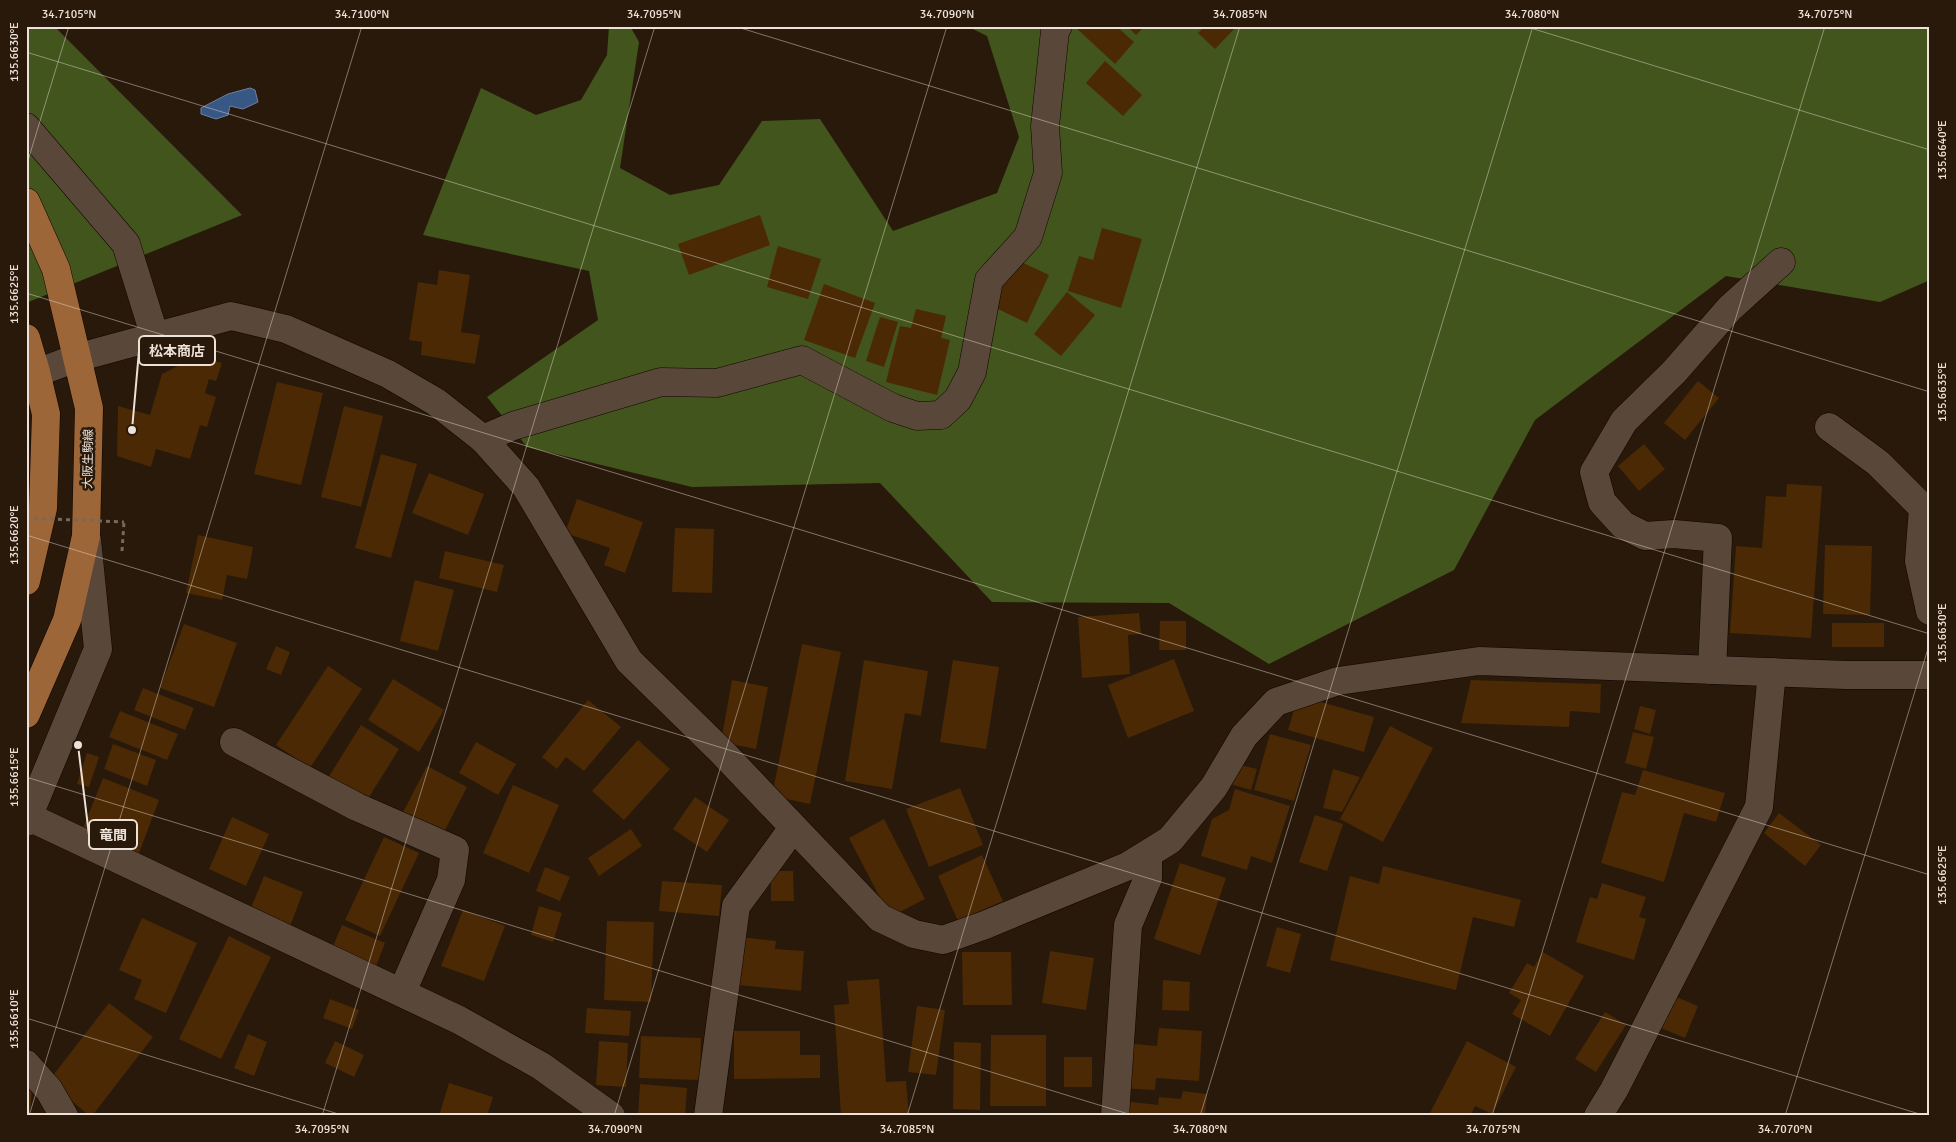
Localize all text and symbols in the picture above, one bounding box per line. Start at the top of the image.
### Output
text: 34.7105°N [42,7,96,22]
text: 34.7100°N [335,7,389,22]
text: 34.7095°N [627,7,681,22]
text: 34.7090°N [920,7,974,22]
text: 34.7085°N [1213,7,1267,22]
text: 34.7080°N [1505,7,1559,22]
text: 34.7075°N [1798,7,1852,22]
text: 135.6630°E [7,22,22,82]
text: 135.6640°E [1935,120,1950,180]
text: 135.6625°E [7,264,22,324]
callout: 松本商店 [139,336,215,365]
text: 松本商店 [149,343,205,360]
text: 135.6635°E [1935,362,1950,422]
street label: 大阪生駒線 [80,429,97,489]
text: 135.6620°E [7,505,22,565]
text: 135.6630°E [1935,603,1950,663]
text: 135.6615°E [7,747,22,807]
callout: 竜間 [89,820,137,849]
text: 竜間 [99,827,127,844]
text: 135.6625°E [1935,845,1950,905]
text: 135.6610°E [7,989,22,1049]
text: 34.7095°N [295,1122,349,1137]
text: 34.7090°N [588,1122,642,1137]
text: 34.7085°N [880,1122,934,1137]
text: 34.7080°N [1173,1122,1227,1137]
text: 34.7075°N [1466,1122,1520,1137]
text: 34.7070°N [1758,1122,1812,1137]

